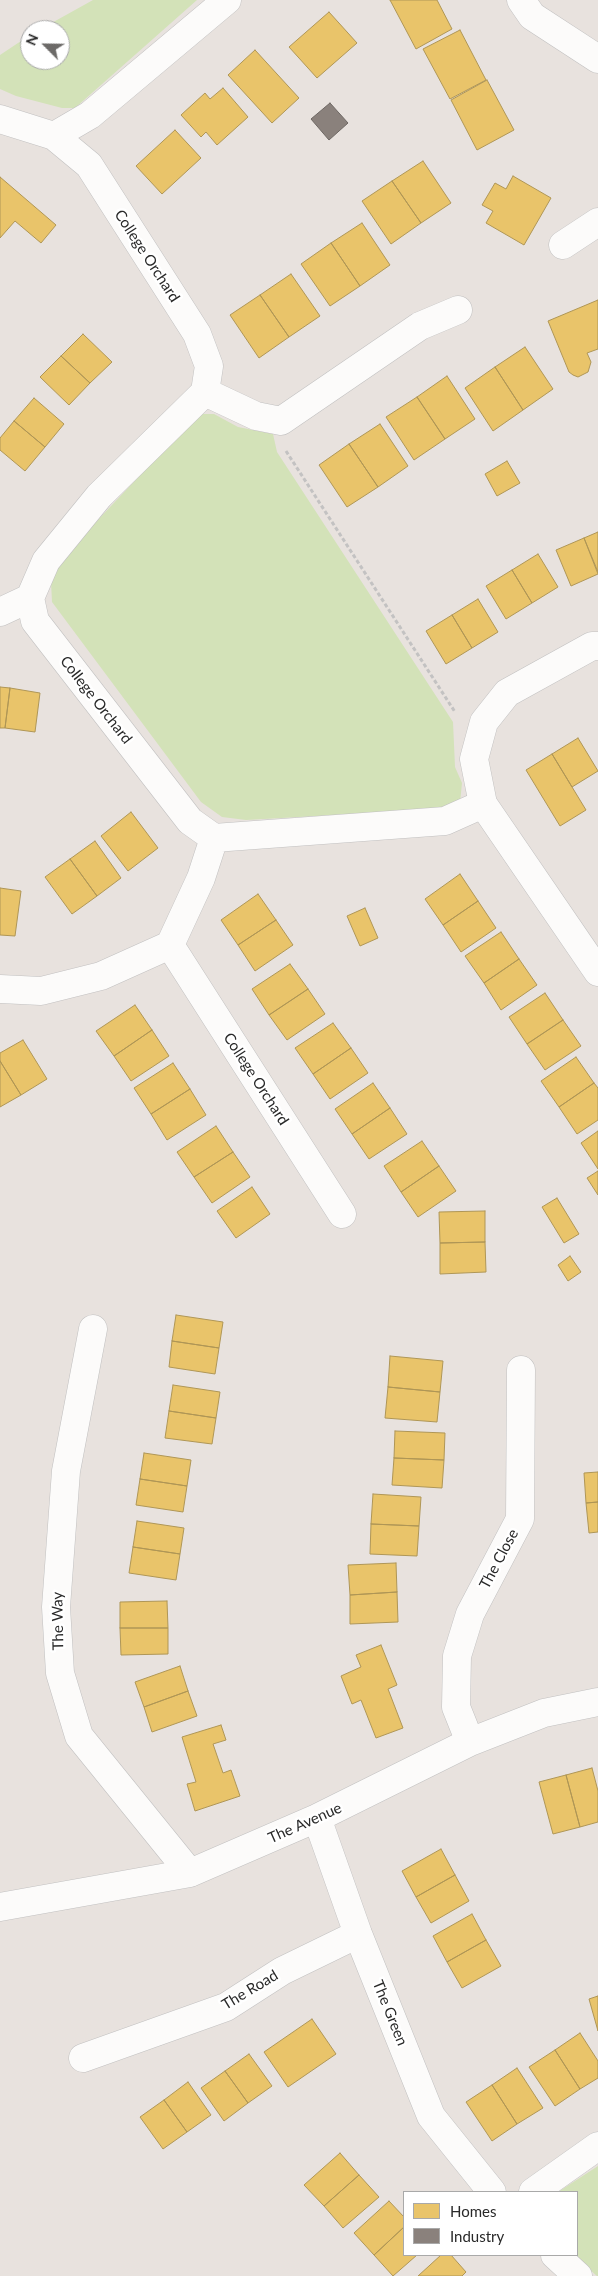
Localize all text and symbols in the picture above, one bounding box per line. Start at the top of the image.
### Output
north arrow [20,20,70,70]
text: N [22,31,42,48]
street label: College Orchard [110,206,184,306]
street label: College Orchard [56,653,136,747]
street label: College Orchard [219,1029,293,1129]
street label: The Close [476,1526,522,1592]
street label: The Way [48,1592,68,1650]
street label: The Avenue [265,1799,345,1847]
street label: The Road [219,1966,281,2014]
street label: The Green [369,1978,411,2048]
legend [403,2191,578,2256]
text: Homes [450,2202,496,2220]
text: Industry [450,2227,504,2245]

